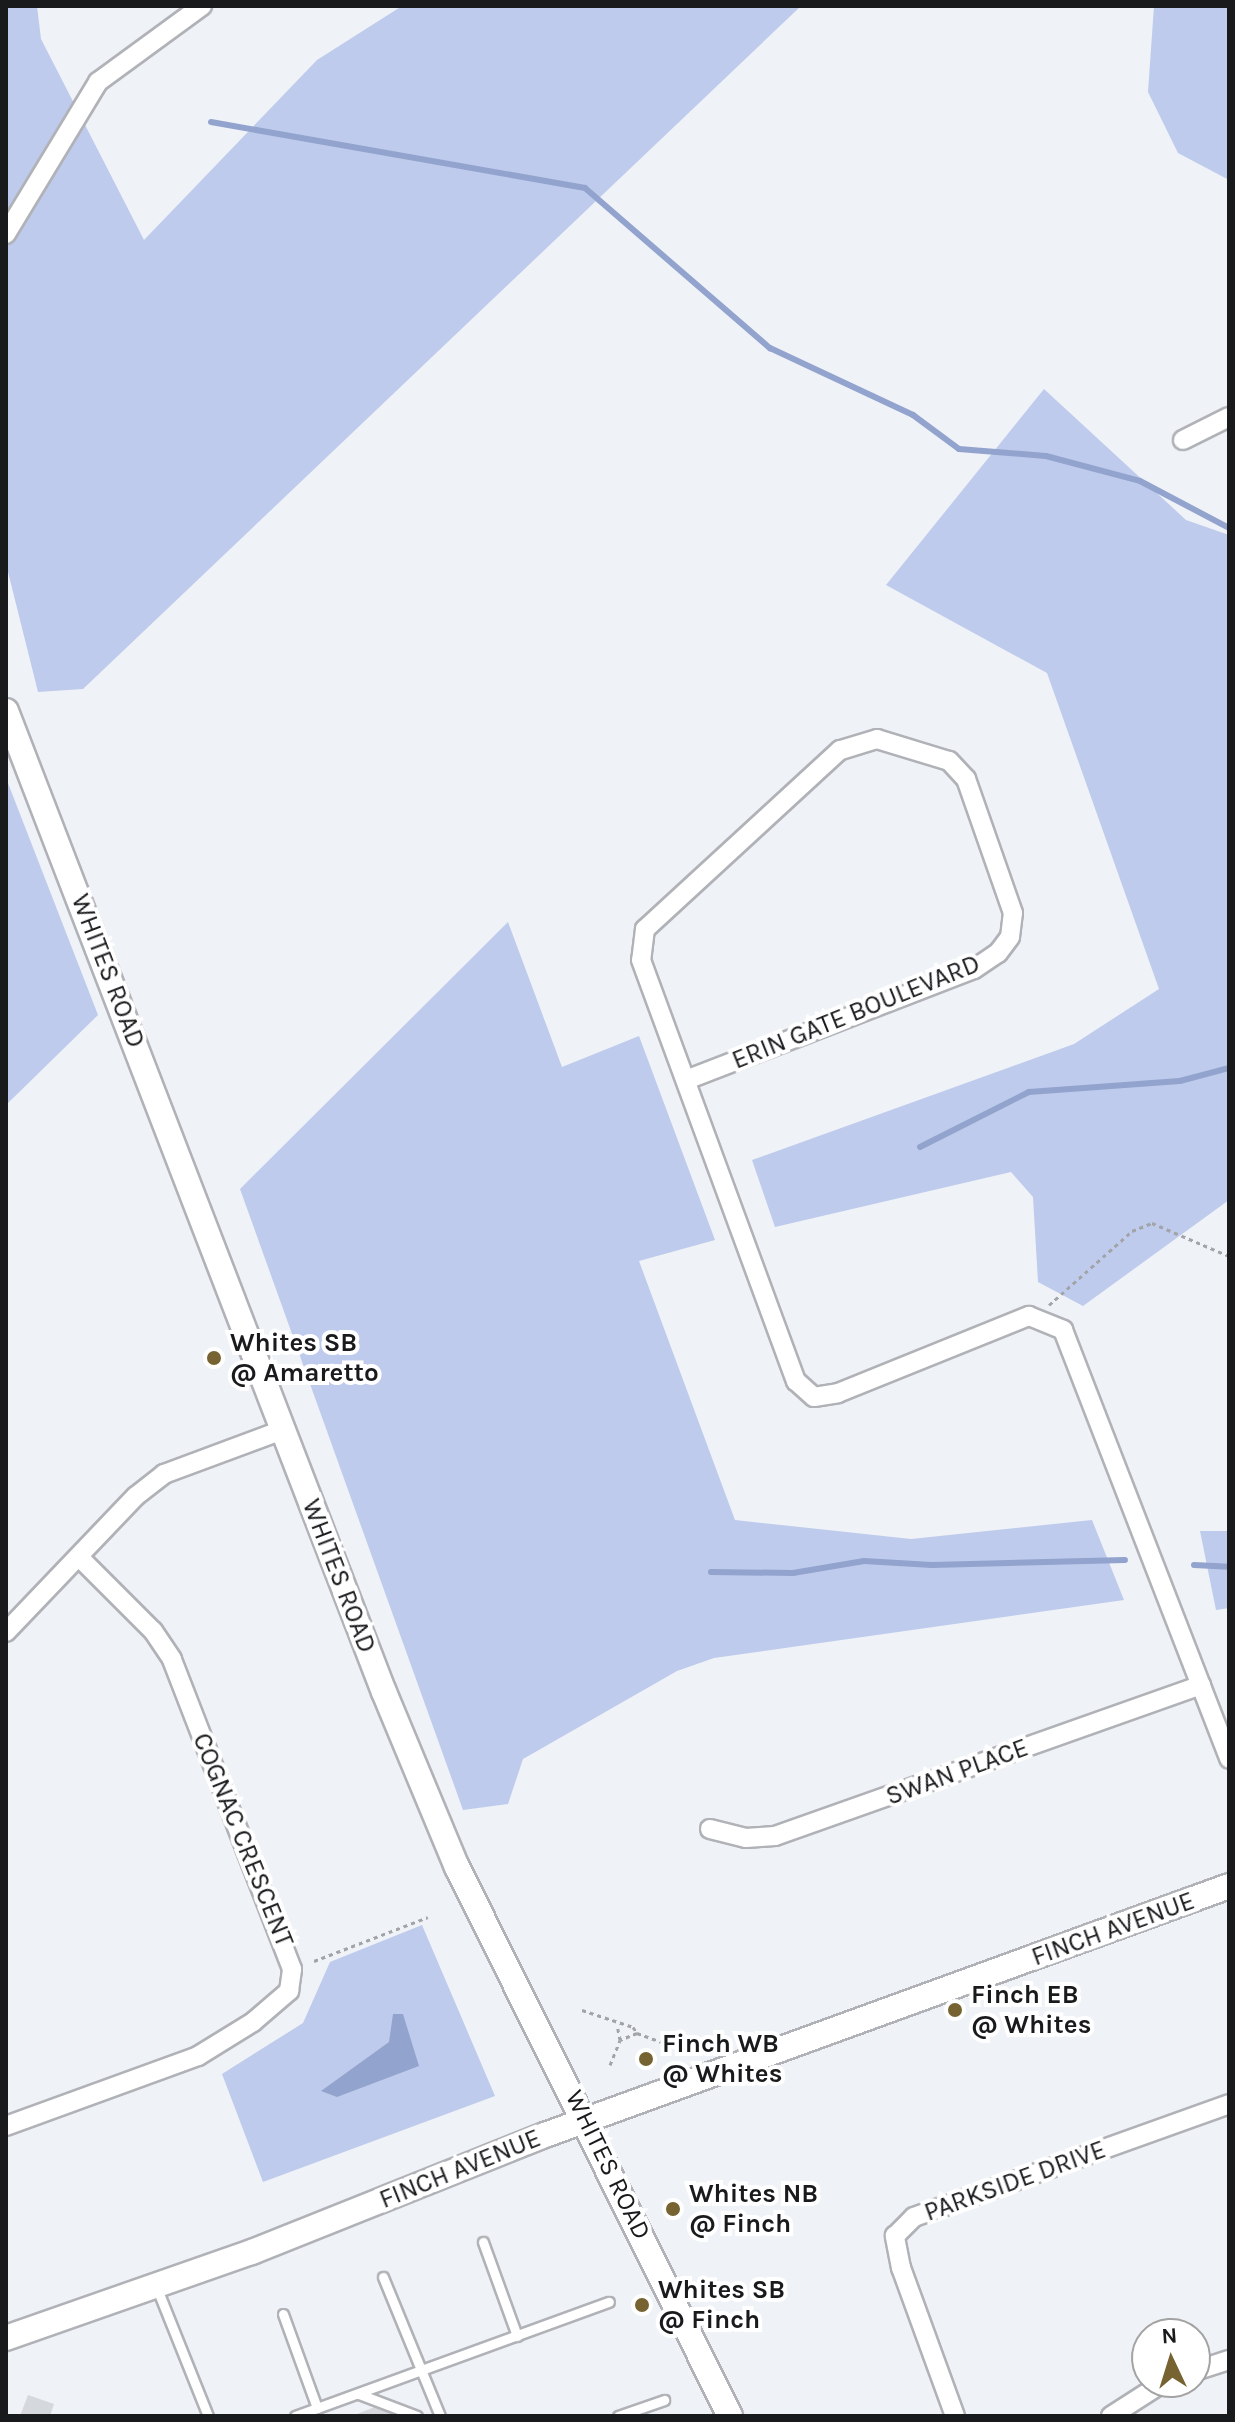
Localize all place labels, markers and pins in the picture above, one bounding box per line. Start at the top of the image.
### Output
place label: Whites SB @ Amaretto [230,1327,379,1388]
marker: Whites SB @ Amaretto [205,1349,223,1367]
place label: Finch EB @ Whites [971,1979,1091,2040]
marker: Finch EB @ Whites [946,2001,964,2019]
place label: Finch WB @ Whites [662,2028,782,2090]
marker: Finch WB @ Whites [637,2050,655,2068]
place label: Whites NB @ Finch [689,2178,818,2240]
marker: Whites NB @ Finch [664,2200,682,2218]
place label: Whites SB @ Finch [658,2274,785,2336]
marker: Whites SB @ Finch [633,2296,651,2314]

